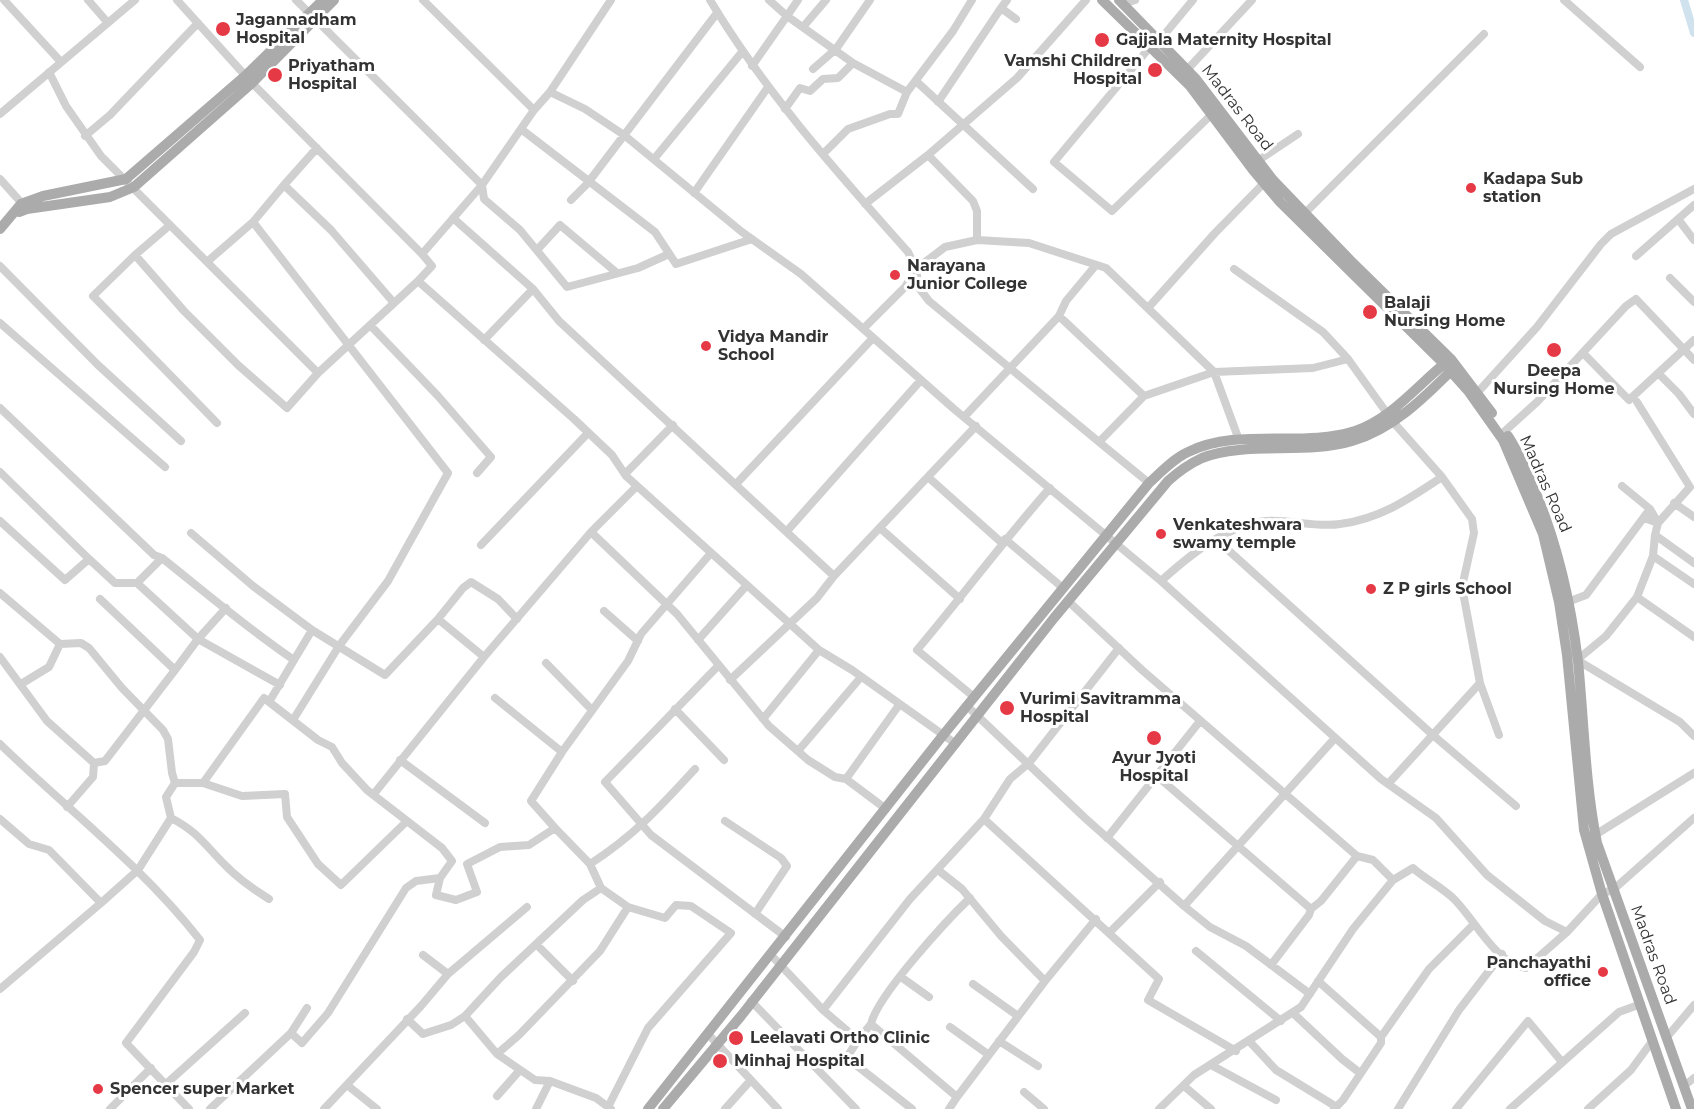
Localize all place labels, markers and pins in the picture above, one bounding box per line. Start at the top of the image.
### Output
place label: Jagannadham Hospital [236,10,356,48]
marker: Jagannadham Hospital [214,20,232,38]
place label: Gajjala Maternity Hospital [1116,30,1332,50]
marker: Gajjala Maternity Hospital [1093,31,1111,49]
place label: Vamshi Children Hospital [1004,51,1142,89]
place label: Priyatham Hospital [288,56,375,94]
marker: Vamshi Children Hospital [1146,61,1164,79]
marker: Priyatham Hospital [266,66,284,84]
place label: Kadapa Sub station [1483,169,1583,207]
marker: Kadapa Sub station [1464,181,1478,195]
place label: Narayana Junior College [907,256,1027,294]
marker: Narayana Junior College [888,268,902,282]
place label: Balaji Nursing Home [1384,293,1505,331]
marker: Balaji Nursing Home [1361,303,1379,321]
place label: Vidya Mandir School [718,327,828,365]
marker: Vidya Mandir School [699,339,713,353]
marker: Deepa Nursing Home [1545,341,1563,359]
place label: Deepa Nursing Home [1493,361,1615,399]
place label: Venkateshwara swamy temple [1173,515,1302,553]
marker: Venkateshwara swamy temple [1154,527,1168,541]
place label: Z P girls School [1383,579,1512,599]
marker: Z P girls School [1364,582,1378,596]
place label: Vurimi Savitramma Hospital [1020,689,1181,727]
marker: Vurimi Savitramma Hospital [998,699,1016,717]
marker: Ayur Jyoti Hospital [1145,729,1163,747]
place label: Ayur Jyoti Hospital [1112,748,1196,786]
place label: Panchayathi office [1486,953,1591,991]
marker: Panchayathi office [1596,965,1610,979]
place label: Leelavati Ortho Clinic [750,1028,930,1048]
marker: Leelavati Ortho Clinic [727,1029,745,1047]
place label: Minhaj Hospital [734,1051,865,1071]
marker: Minhaj Hospital [711,1052,729,1070]
place label: Spencer super Market [110,1079,295,1099]
marker: Spencer super Market [91,1082,105,1096]

